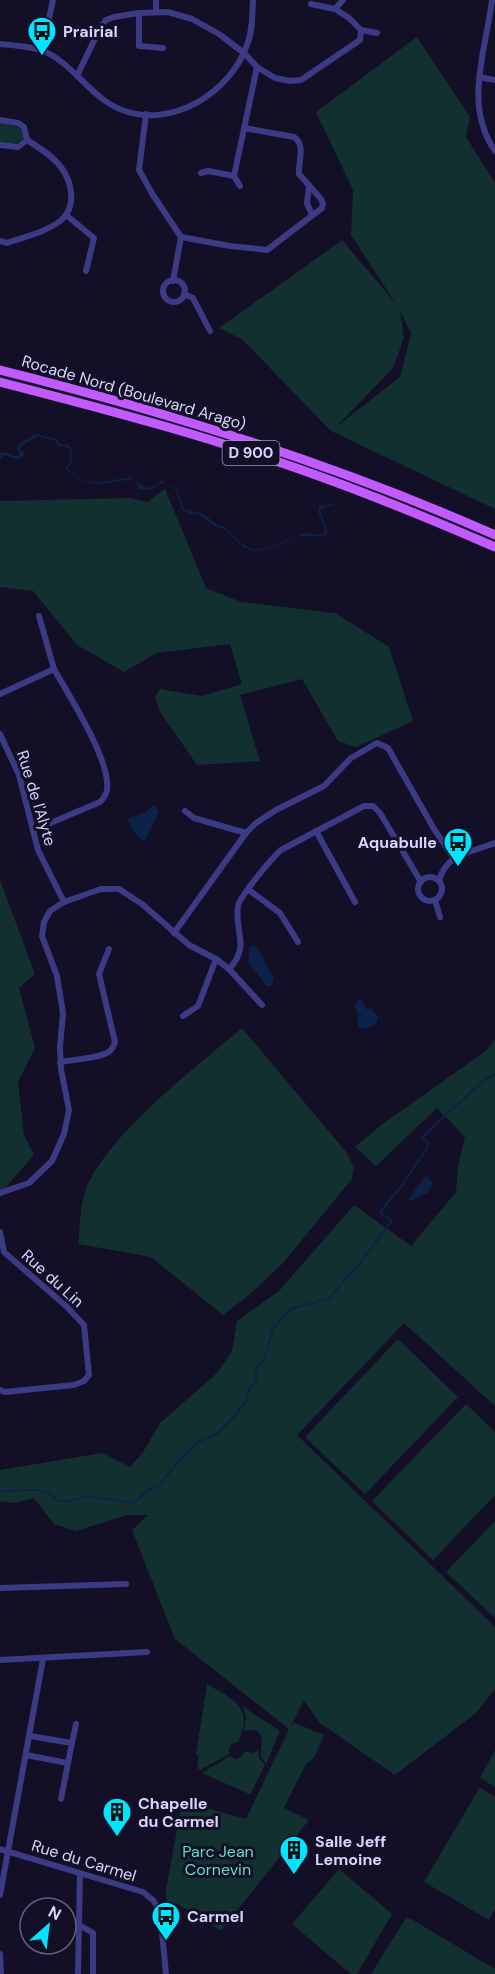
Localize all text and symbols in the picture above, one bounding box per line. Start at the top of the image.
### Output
bus stop icon: Prairial [26,15,58,57]
place label: Prairial [63,21,118,42]
street label: Rocade Nord (Boulevard Arago) [19,350,248,435]
road number: D 900 [222,441,280,465]
street label: Rue de l'Alyte [12,748,61,848]
bus stop icon: Aquabulle [442,826,474,868]
place label: Aquabulle [358,832,437,853]
street label: Rue du Lin [17,1245,88,1312]
place label: Chapelle du Carmel [138,1793,219,1832]
building icon: Chapelle du Carmel [101,1796,133,1838]
place label: Salle Jeff Lemoine [315,1831,386,1870]
building icon: Salle Jeff Lemoine [278,1834,310,1876]
street label: Rue du Carmel [29,1835,139,1886]
park label: Parc Jean Cornevin [182,1841,254,1880]
north arrow [18,1896,78,1956]
bus stop icon: Carmel [150,1900,182,1942]
text: N [45,1901,65,1925]
place label: Carmel [187,1906,244,1927]

